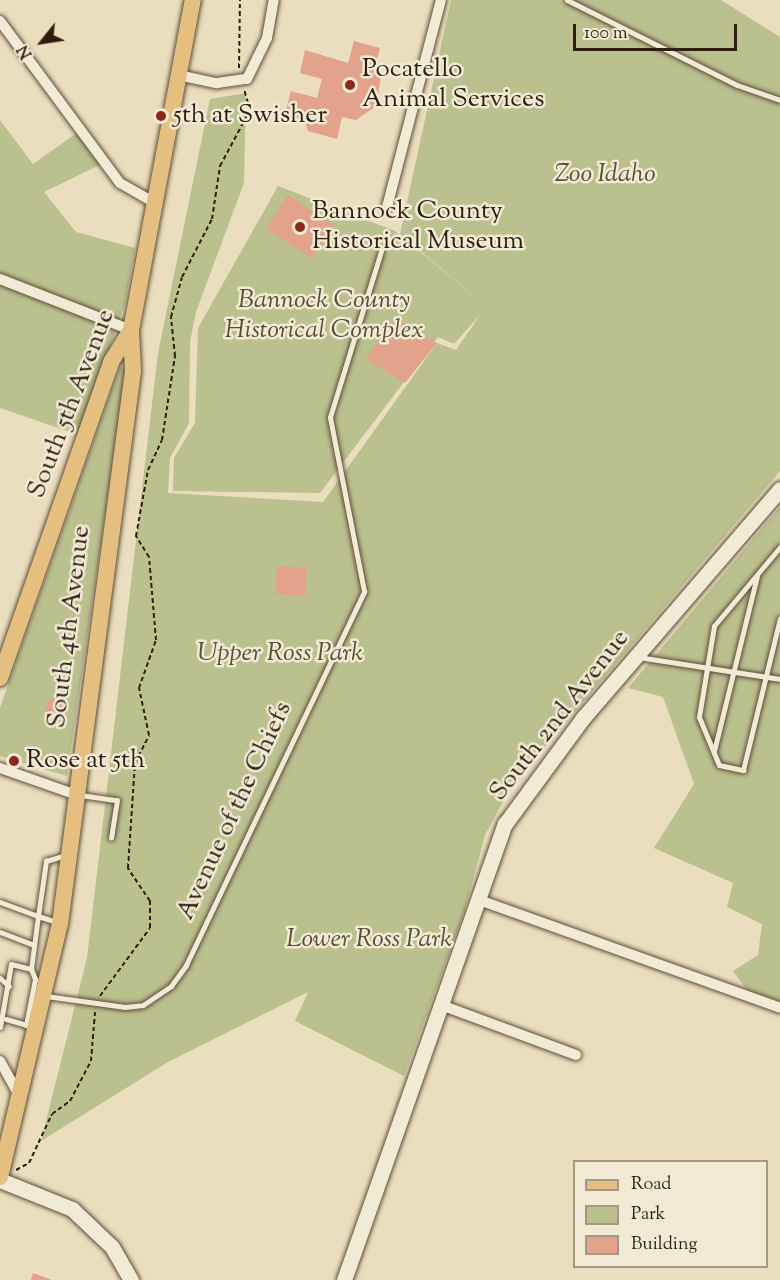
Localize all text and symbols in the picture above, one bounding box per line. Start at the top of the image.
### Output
north arrow [12,12,72,72]
scale bar [576,12,740,50]
text: 100 m [584,21,628,47]
text: N [13,40,39,63]
place label: Pocatello Animal Services [362,54,544,116]
marker: Pocatello Animal Services [343,78,357,92]
place label: 5th at Swisher [173,100,327,132]
marker: 5th at Swisher [154,109,168,123]
park label: Zoo Idaho [554,159,656,191]
place label: Bannock County Historical Museum [312,196,524,258]
marker: Bannock County Historical Museum [293,220,307,234]
park label: Bannock County Historical Complex [225,285,423,346]
street label: South 5th Avenue [22,305,122,503]
street label: South 4th Avenue [42,524,98,730]
street label: South 2nd Avenue [483,624,637,808]
park label: Upper Ross Park [197,638,363,670]
street label: Avenue of the Chiefs [171,697,299,925]
place label: Rose at 5th [26,745,145,777]
marker: Rose at 5th [7,754,21,768]
park label: Lower Ross Park [286,924,452,956]
legend [573,1160,768,1268]
text: Road [631,1172,671,1198]
text: Park [631,1202,665,1228]
text: Building [631,1232,697,1258]

